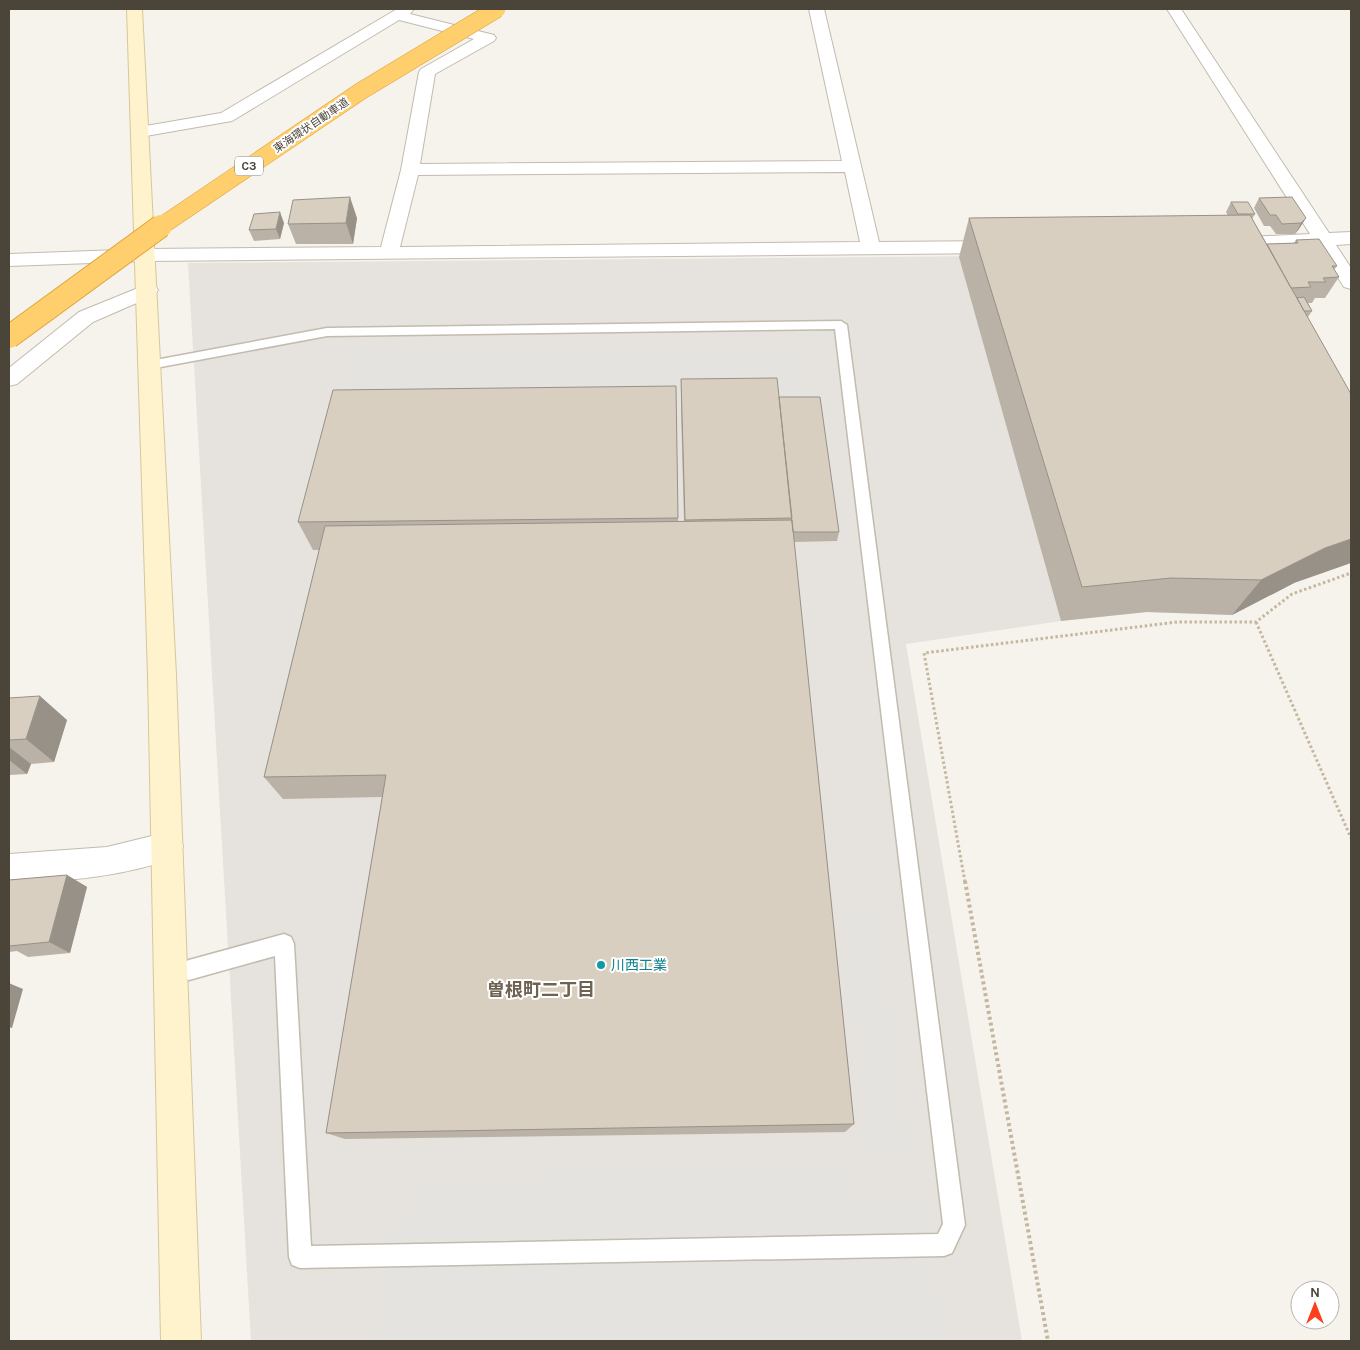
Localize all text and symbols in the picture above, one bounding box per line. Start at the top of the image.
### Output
street label: 東海環状自動車道 [271,95,351,155]
road number: C3 [235,157,263,176]
place label: 川西工業 [611,957,667,974]
marker: 川西工業 [595,959,607,971]
district label: 曽根町二丁目 [487,979,595,1001]
north arrow [1290,1280,1340,1330]
text: N [1310,1284,1320,1301]

